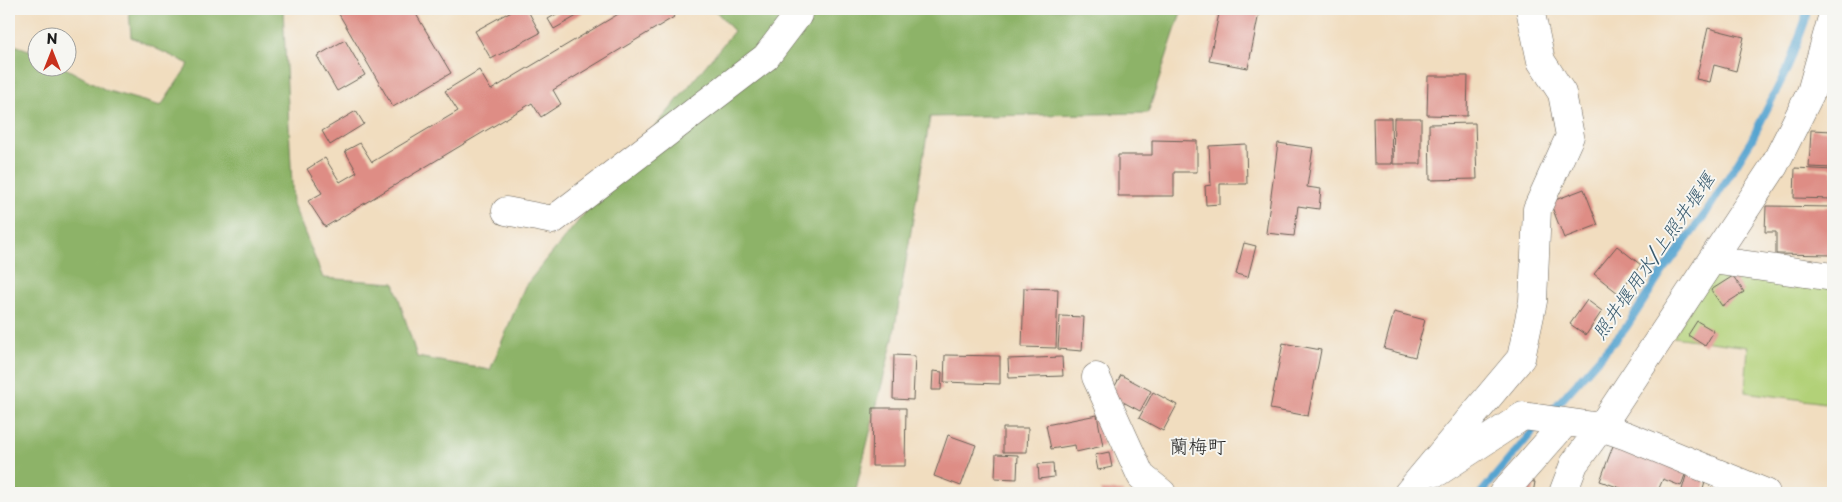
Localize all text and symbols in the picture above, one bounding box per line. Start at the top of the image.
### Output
north arrow [28,28,78,78]
text: N [46,28,58,49]
water label: 照井堰用水/上照井堰堰 [1584,165,1722,344]
district label: 蘭梅町 [1169,431,1227,459]

